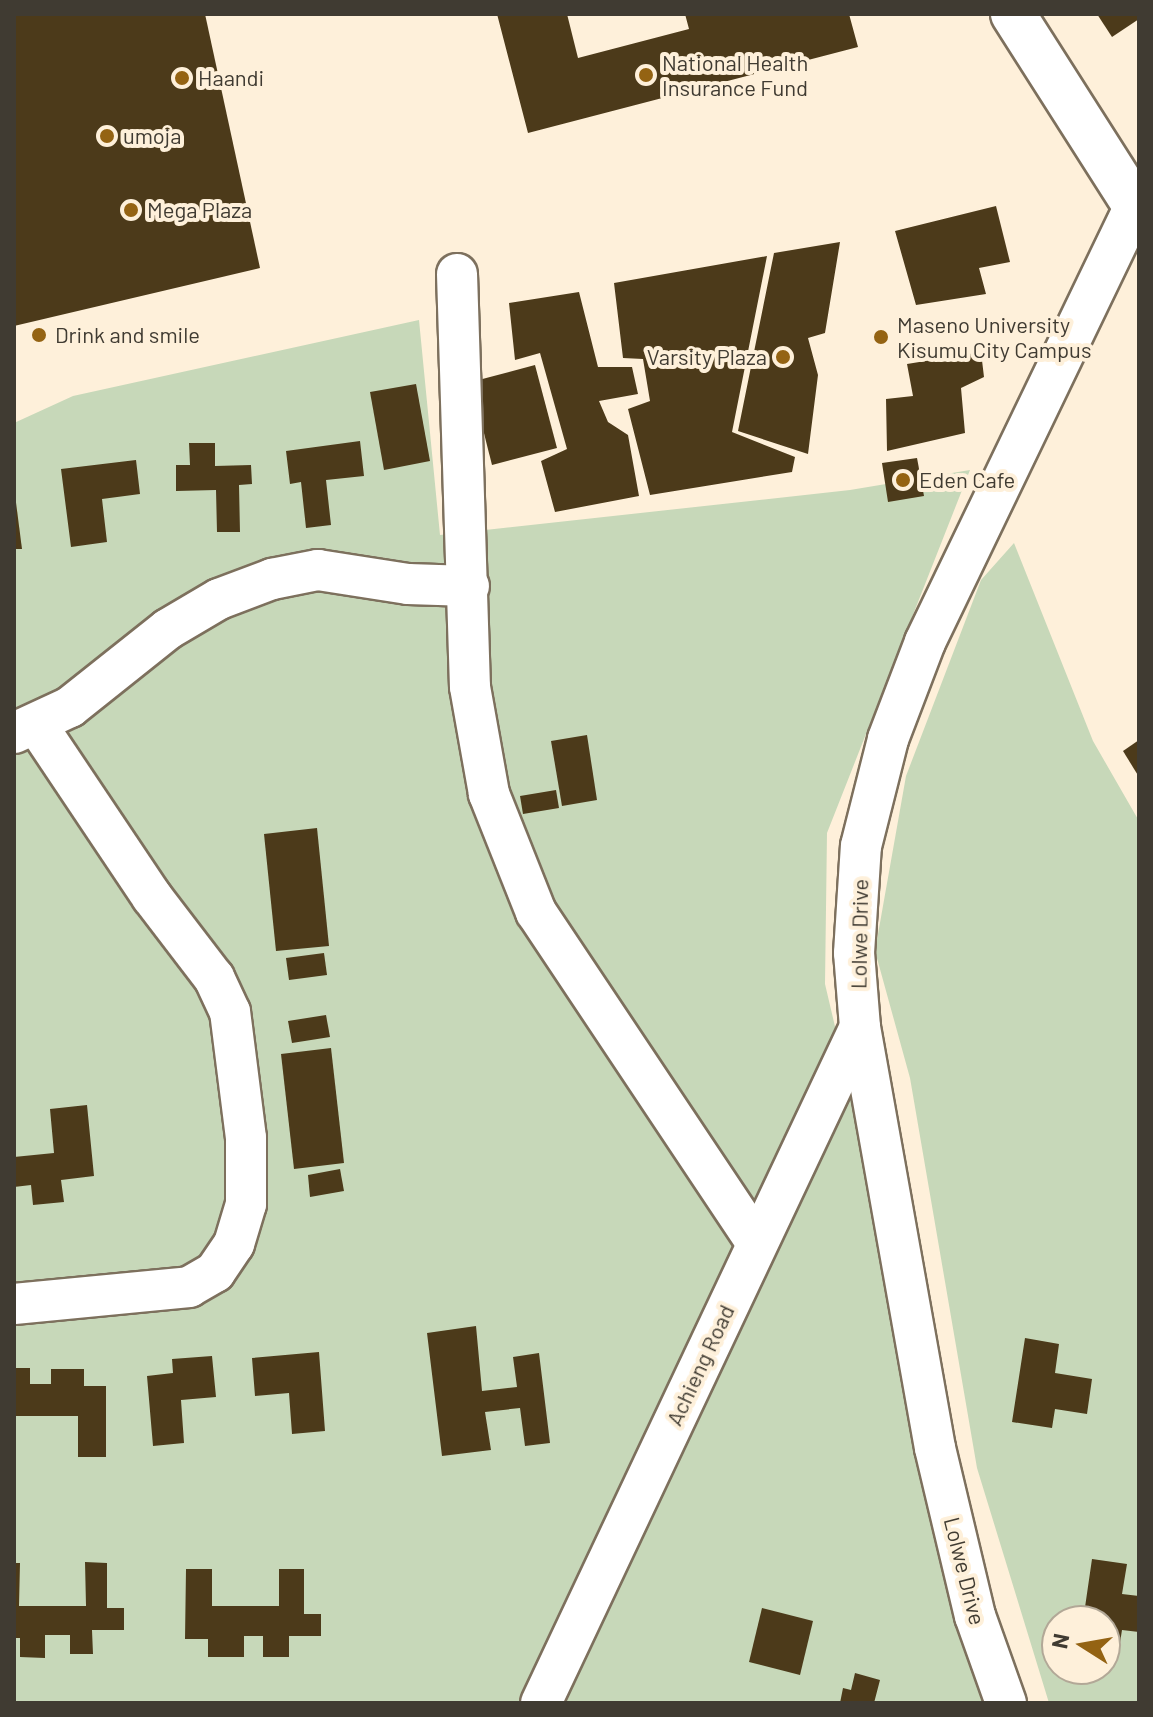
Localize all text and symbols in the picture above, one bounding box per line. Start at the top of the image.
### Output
place label: National Health Insurance Fund [662,49,808,100]
place label: Haandi [198,65,264,91]
marker: National Health Insurance Fund [637,66,655,84]
marker: Haandi [173,69,191,87]
place label: umoja [123,123,181,149]
marker: umoja [98,127,116,145]
place label: Mega Plaza [147,197,252,223]
marker: Mega Plaza [122,201,140,219]
place label: Maseno University Kisumu City Campus [897,311,1091,362]
place label: Drink and smile [55,322,200,348]
marker: Drink and smile [30,326,48,344]
marker: Maseno University Kisumu City Campus [872,328,890,346]
place label: Varsity Plaza [647,344,767,370]
marker: Varsity Plaza [774,348,792,366]
place label: Eden Cafe [919,467,1015,493]
marker: Eden Cafe [894,471,912,489]
street label: Lolwe Drive [845,879,873,989]
street label: Achieng Road [660,1300,740,1430]
street label: Lolwe Drive [939,1514,991,1628]
north arrow [1041,1605,1121,1685]
text: N [1045,1631,1074,1650]

